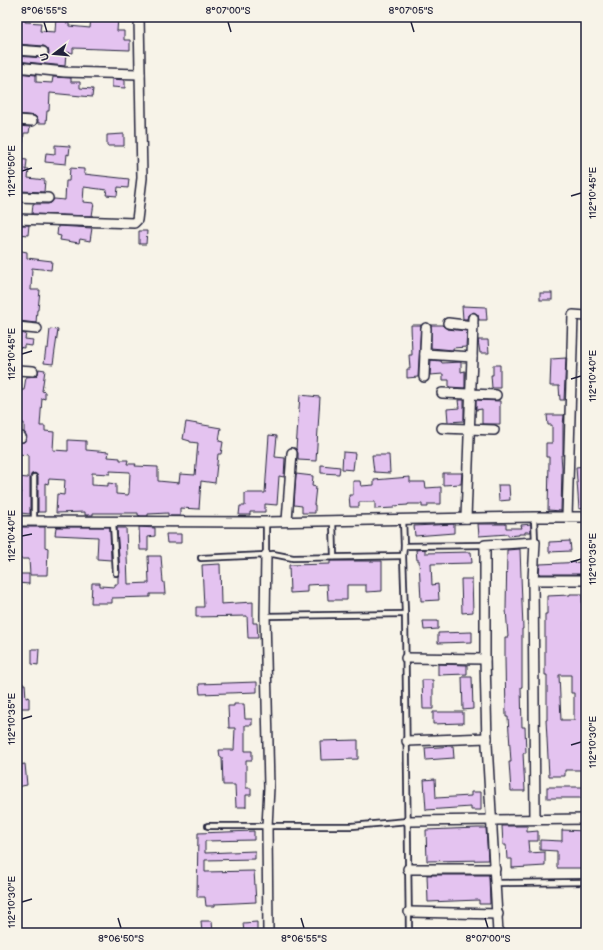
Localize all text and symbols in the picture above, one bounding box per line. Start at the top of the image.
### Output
text: 8°06'55"S [21,5,67,17]
text: 8°07'00"S [205,5,251,17]
text: 8°07'05"S [389,5,433,17]
north arrow [34,34,74,74]
text: U [37,51,52,62]
text: 112°10'50"E [6,145,18,197]
text: 112°10'45"E [587,167,599,219]
text: 112°10'45"E [6,328,18,380]
text: 112°10'40"E [587,349,599,402]
text: 112°10'40"E [6,509,18,562]
text: 112°10'35"E [587,533,599,585]
text: 112°10'35"E [6,693,18,745]
text: 112°10'30"E [587,715,599,768]
text: 112°10'30"E [6,875,18,928]
text: 8°06'50"S [98,933,144,945]
text: 8°06'55"S [281,933,327,945]
text: 8°07'00"S [465,933,511,945]

